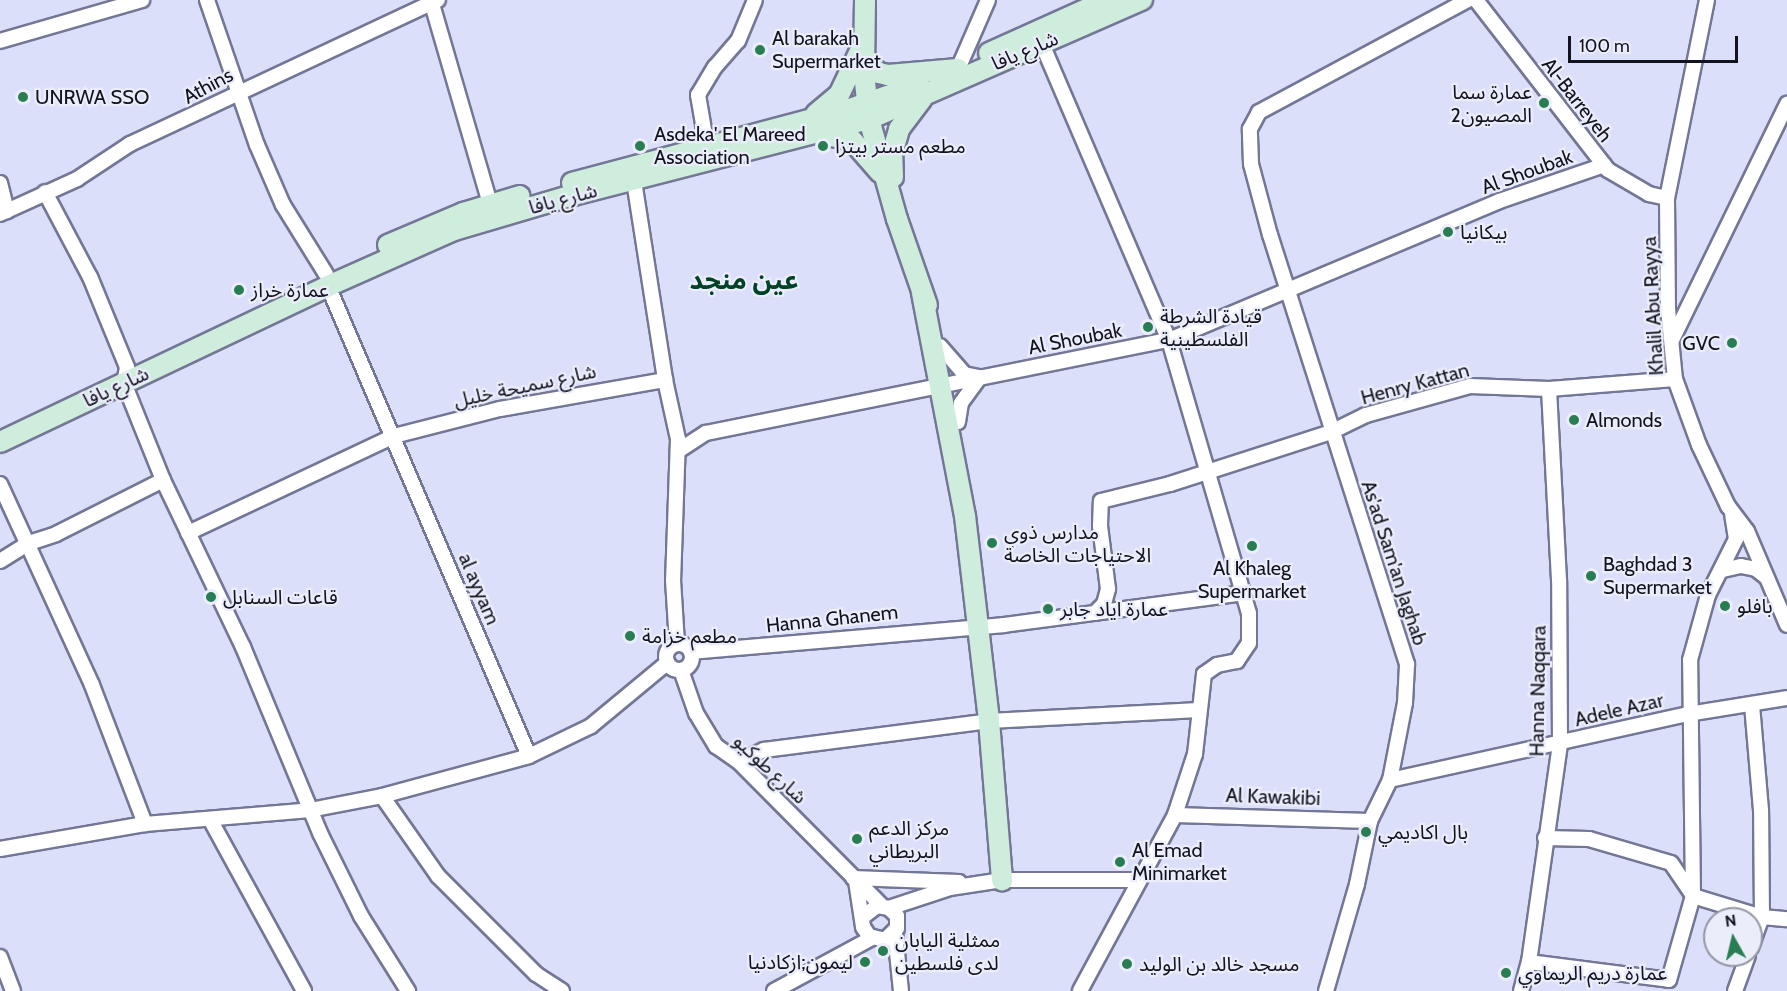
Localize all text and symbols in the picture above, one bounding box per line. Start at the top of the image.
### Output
scale bar [1571,24,1740,62]
street label: شارع يافا [988,26,1062,76]
place label: Al barakah Supermarket [772,27,881,74]
text: 100 m [1579,35,1630,57]
marker: Al barakah Supermarket [753,43,767,57]
street label: Al-Barreyeh [1537,53,1617,147]
street label: Athins [179,63,237,109]
place label: عمارة سما المصيون2 [1450,80,1532,127]
place label: UNRWA SSO [35,85,149,109]
marker: UNRWA SSO [16,90,30,104]
marker: عمارة سما المصيون2 [1537,96,1551,110]
place label: Asdeka' El Mareed Association [654,122,806,169]
place label: مطعم مستر بيتزا [835,134,966,158]
marker: Asdeka' El Mareed Association [631,137,649,155]
marker: مطعم مستر بيتزا [816,139,830,153]
street label: Al Shoubak [1478,144,1576,200]
street label: شارع يافا [526,178,600,220]
place label: بيكانيا [1460,220,1507,244]
marker: بيكانيا [1441,225,1455,239]
street label: Khalil Abu Rayya [1637,236,1669,376]
district label: عين منجد [690,265,798,297]
place label: عمارة خراز [251,278,329,302]
marker: عمارة خراز [232,283,246,297]
place label: قيادة الشرطة الفلسطينية [1160,304,1262,351]
street label: Al Shoubak [1026,318,1124,360]
marker: قيادة الشرطة الفلسطينية [1141,320,1155,334]
place label: GVC [1682,331,1720,355]
marker: GVC [1725,336,1739,350]
street label: Henry Kattan [1358,358,1472,410]
street label: شارع سميحة خليل [452,359,598,413]
street label: شارع يافا [79,361,153,413]
place label: Almonds [1586,408,1662,432]
marker: Almonds [1567,413,1581,427]
street label: As'ad Sam'an Jaghab [1356,478,1432,648]
place label: مدارس ذوي الاحتياجات الخاصة [1004,520,1151,567]
marker: مدارس ذوي الاحتياجات الخاصة [985,536,999,550]
marker: Al Khaleg Supermarket [1245,539,1259,553]
street label: al ayyam [453,550,505,628]
place label: Baghdad 3 Supermarket [1603,552,1712,599]
place label: Al Khaleg Supermarket [1198,556,1306,603]
marker: Baghdad 3 Supermarket [1584,569,1598,583]
place label: قاعات السنابل [223,585,338,609]
marker: قاعات السنابل [204,590,218,604]
place label: بافلو [1737,594,1773,618]
place label: عمارة اياد جابر [1060,597,1168,621]
marker: بافلو [1718,599,1732,613]
street label: Hanna Ghanem [765,600,899,638]
marker: عمارة اياد جابر [1041,602,1055,616]
place label: مطعم خزامة [642,624,737,648]
street label: Hanna Naqqara [1525,625,1551,757]
marker: مطعم خزامة [623,629,637,643]
street label: Adele Azar [1572,688,1666,732]
street label: شارع طوكيو [728,729,812,809]
street label: Al Kawakibi [1225,783,1321,811]
place label: مركز الدعم البريطاني [869,816,949,863]
place label: بال اكاديمي [1378,820,1468,844]
marker: بال اكاديمي [1359,825,1373,839]
marker: مركز الدعم البريطاني [850,832,864,846]
place label: Al Emad Minimarket [1132,838,1227,885]
marker: Al Emad Minimarket [1113,855,1127,869]
north arrow [1703,907,1763,967]
text: N [1724,910,1738,931]
place label: ممثلية اليابان لدى فلسطين [895,928,1000,975]
marker: ممثلية اليابان لدى فلسطين [876,944,890,958]
place label: ليمون;ازكادنيا [748,950,853,974]
place label: مسجد خالد بن الوليد [1139,952,1299,976]
marker: ليمون;ازكادنيا [858,955,872,969]
marker: مسجد خالد بن الوليد [1120,957,1134,971]
place label: عمارة دريم الريماوي [1518,961,1667,985]
marker: عمارة دريم الريماوي [1499,966,1513,980]

